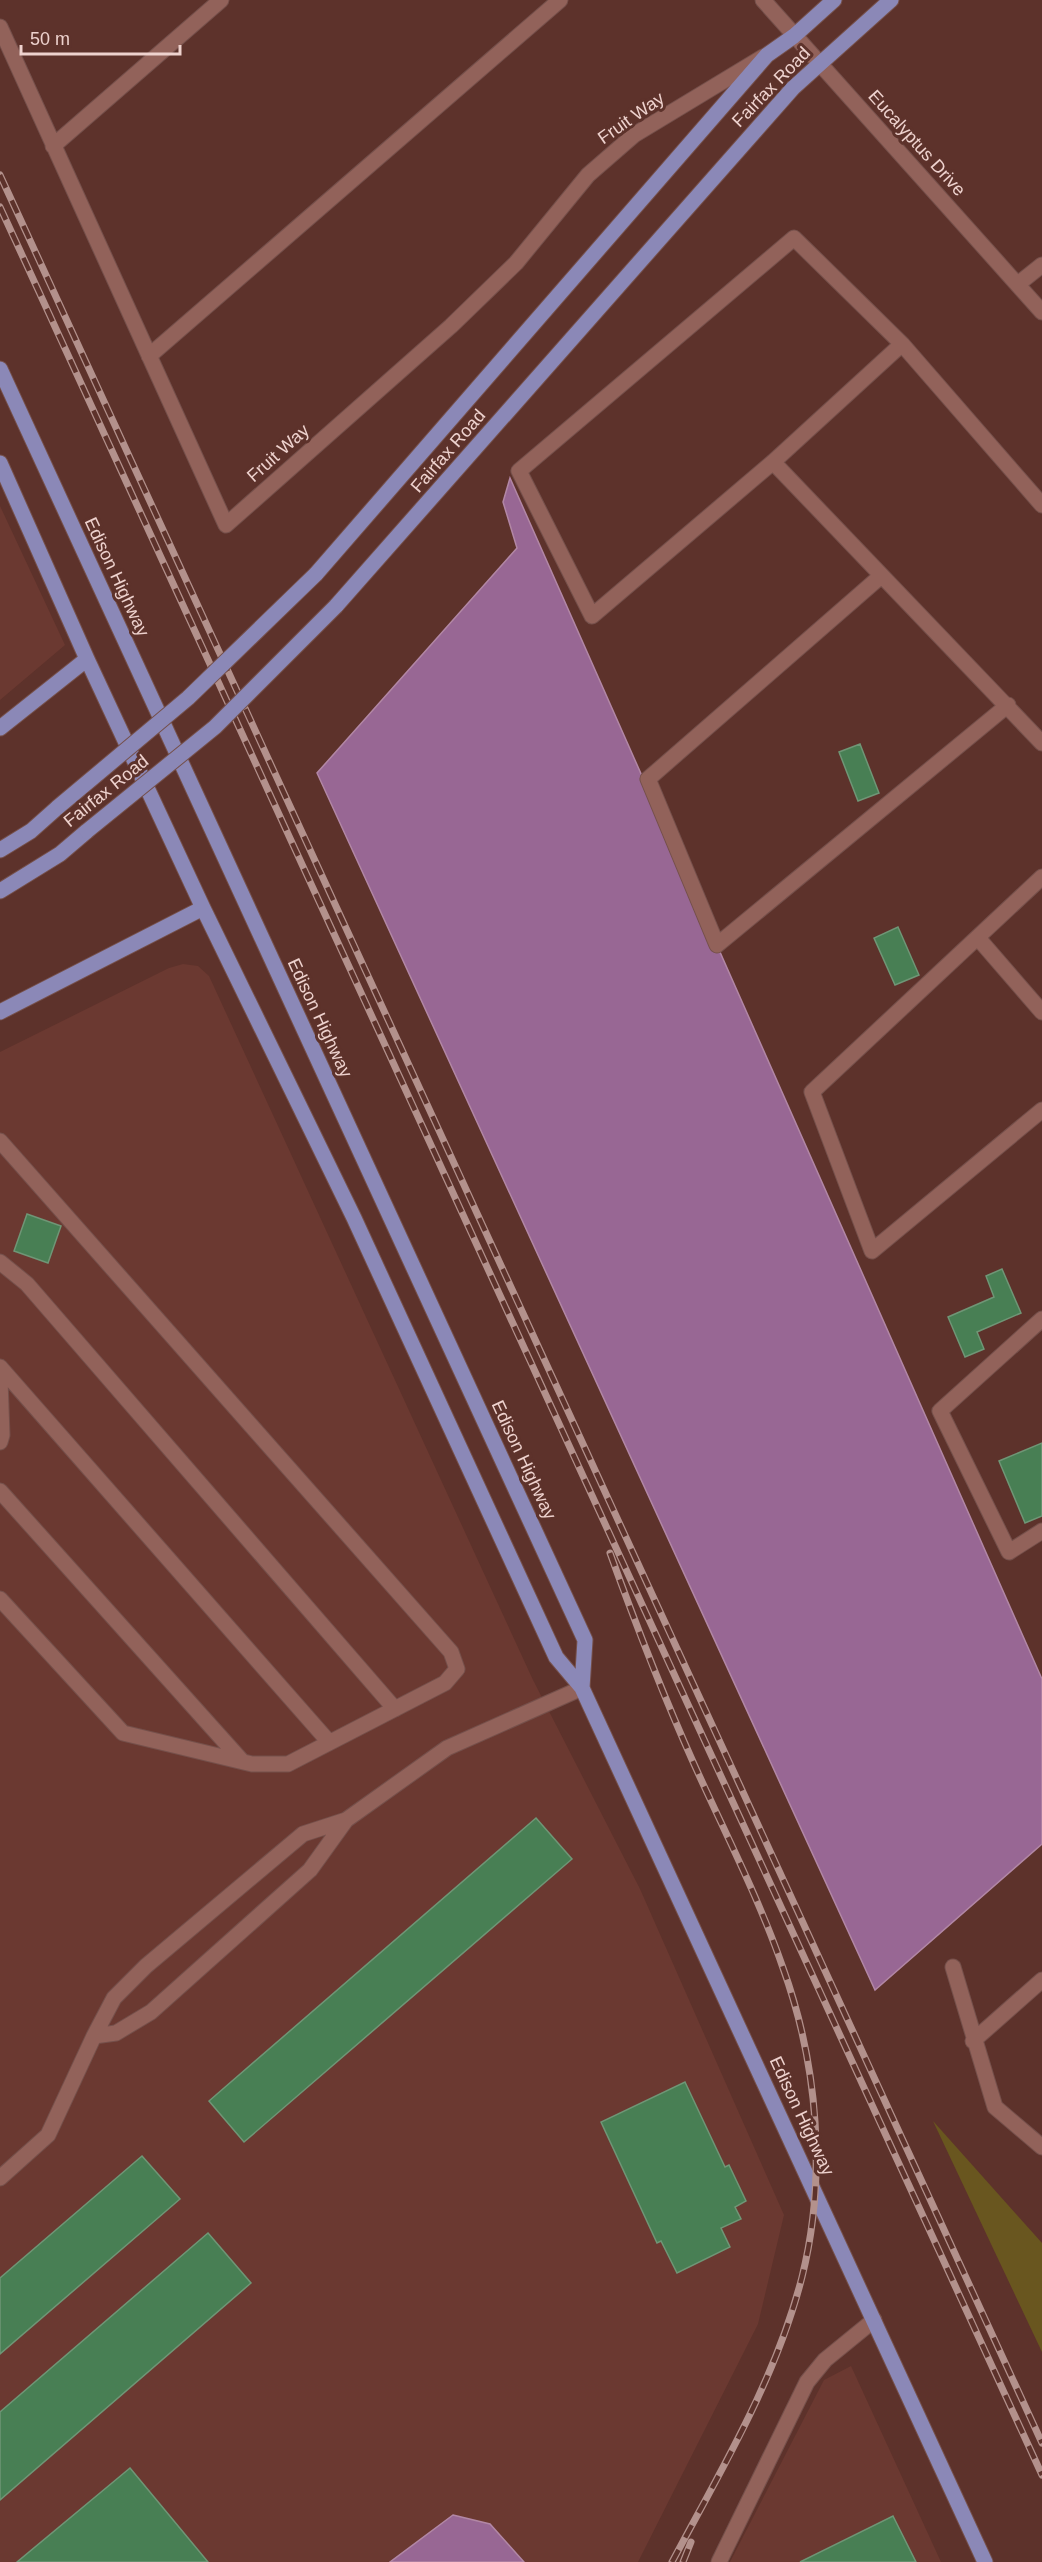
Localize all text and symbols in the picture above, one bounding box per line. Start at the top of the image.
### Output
scale bar [21,18,180,56]
text: 50 m [30,29,70,49]
street label: Fairfax Road [728,43,814,131]
street label: Eucalyptus Drive [864,86,970,200]
street label: Fruit Way [594,88,668,148]
street label: Fairfax Road [407,406,489,496]
street label: Fruit Way [243,420,313,486]
street label: Edison Highway [81,514,153,640]
street label: Fairfax Road [60,751,152,831]
street label: Edison Highway [284,955,356,1081]
street label: Edison Highway [488,1397,560,1523]
street label: Edison Highway [766,2053,838,2179]

